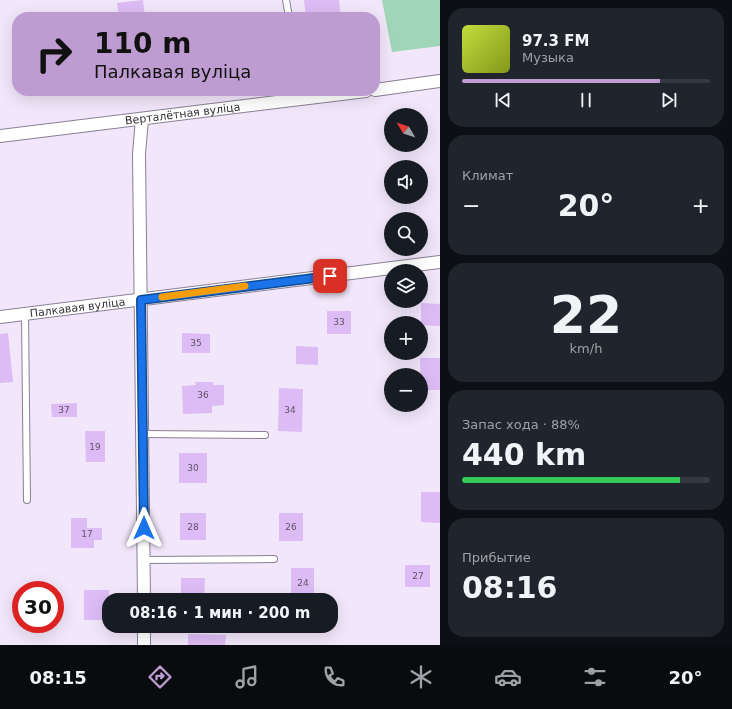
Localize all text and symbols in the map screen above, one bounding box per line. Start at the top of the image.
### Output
text: 110 m [94,27,191,60]
icon: right [28,28,80,80]
text: 97.3 FM [522,32,589,50]
text: Музыка [522,50,574,65]
text: Палкавая вуліца [94,61,251,82]
icon: previous [492,89,514,111]
icon: pause [575,89,597,111]
icon: next [658,89,680,111]
street label: Верталётная вуліца [124,101,241,128]
north arrow [384,108,428,152]
map controls [384,108,428,412]
button: sound [384,160,428,204]
text: Климат [462,168,513,183]
text: 20° [558,188,614,223]
text: − [462,193,480,218]
text: + [692,193,710,218]
button: search [384,212,428,256]
pin [313,259,347,293]
button: layers [384,264,428,308]
icon: arrive [319,265,341,287]
text: 22 [550,285,622,345]
street label: Палкавая вуліца [29,295,126,320]
button: + [384,316,428,360]
house number: 33 [333,317,345,327]
house number: 35 [190,338,202,348]
text: km/h [570,341,602,356]
button: − [384,368,428,412]
house number: 36 [197,390,209,400]
house number: 37 [58,405,70,415]
house number: 34 [284,405,296,415]
text: Запас хода · 88% [462,417,580,432]
text: 440 km [462,437,586,472]
house number: 19 [89,442,101,452]
house number: 30 [187,463,199,473]
position arrow [123,507,165,549]
house number: 28 [187,522,199,532]
house number: 26 [285,522,297,532]
house number: 17 [81,529,93,539]
text: Прибытие [462,550,531,565]
text: 08:16 [462,570,558,605]
house number: 27 [412,571,424,581]
house number: 24 [297,578,309,588]
speed limit sign: 30 [12,581,64,633]
text: 08:16 · 1 мин · 200 m [130,604,311,622]
icon: directions [146,663,174,691]
icon: music [233,663,261,691]
icon: phone [320,663,348,691]
icon: climate [407,663,435,691]
icon: car [494,663,522,691]
icon: filters [581,663,609,691]
text: 08:15 [30,667,87,688]
text: 20° [668,667,702,688]

